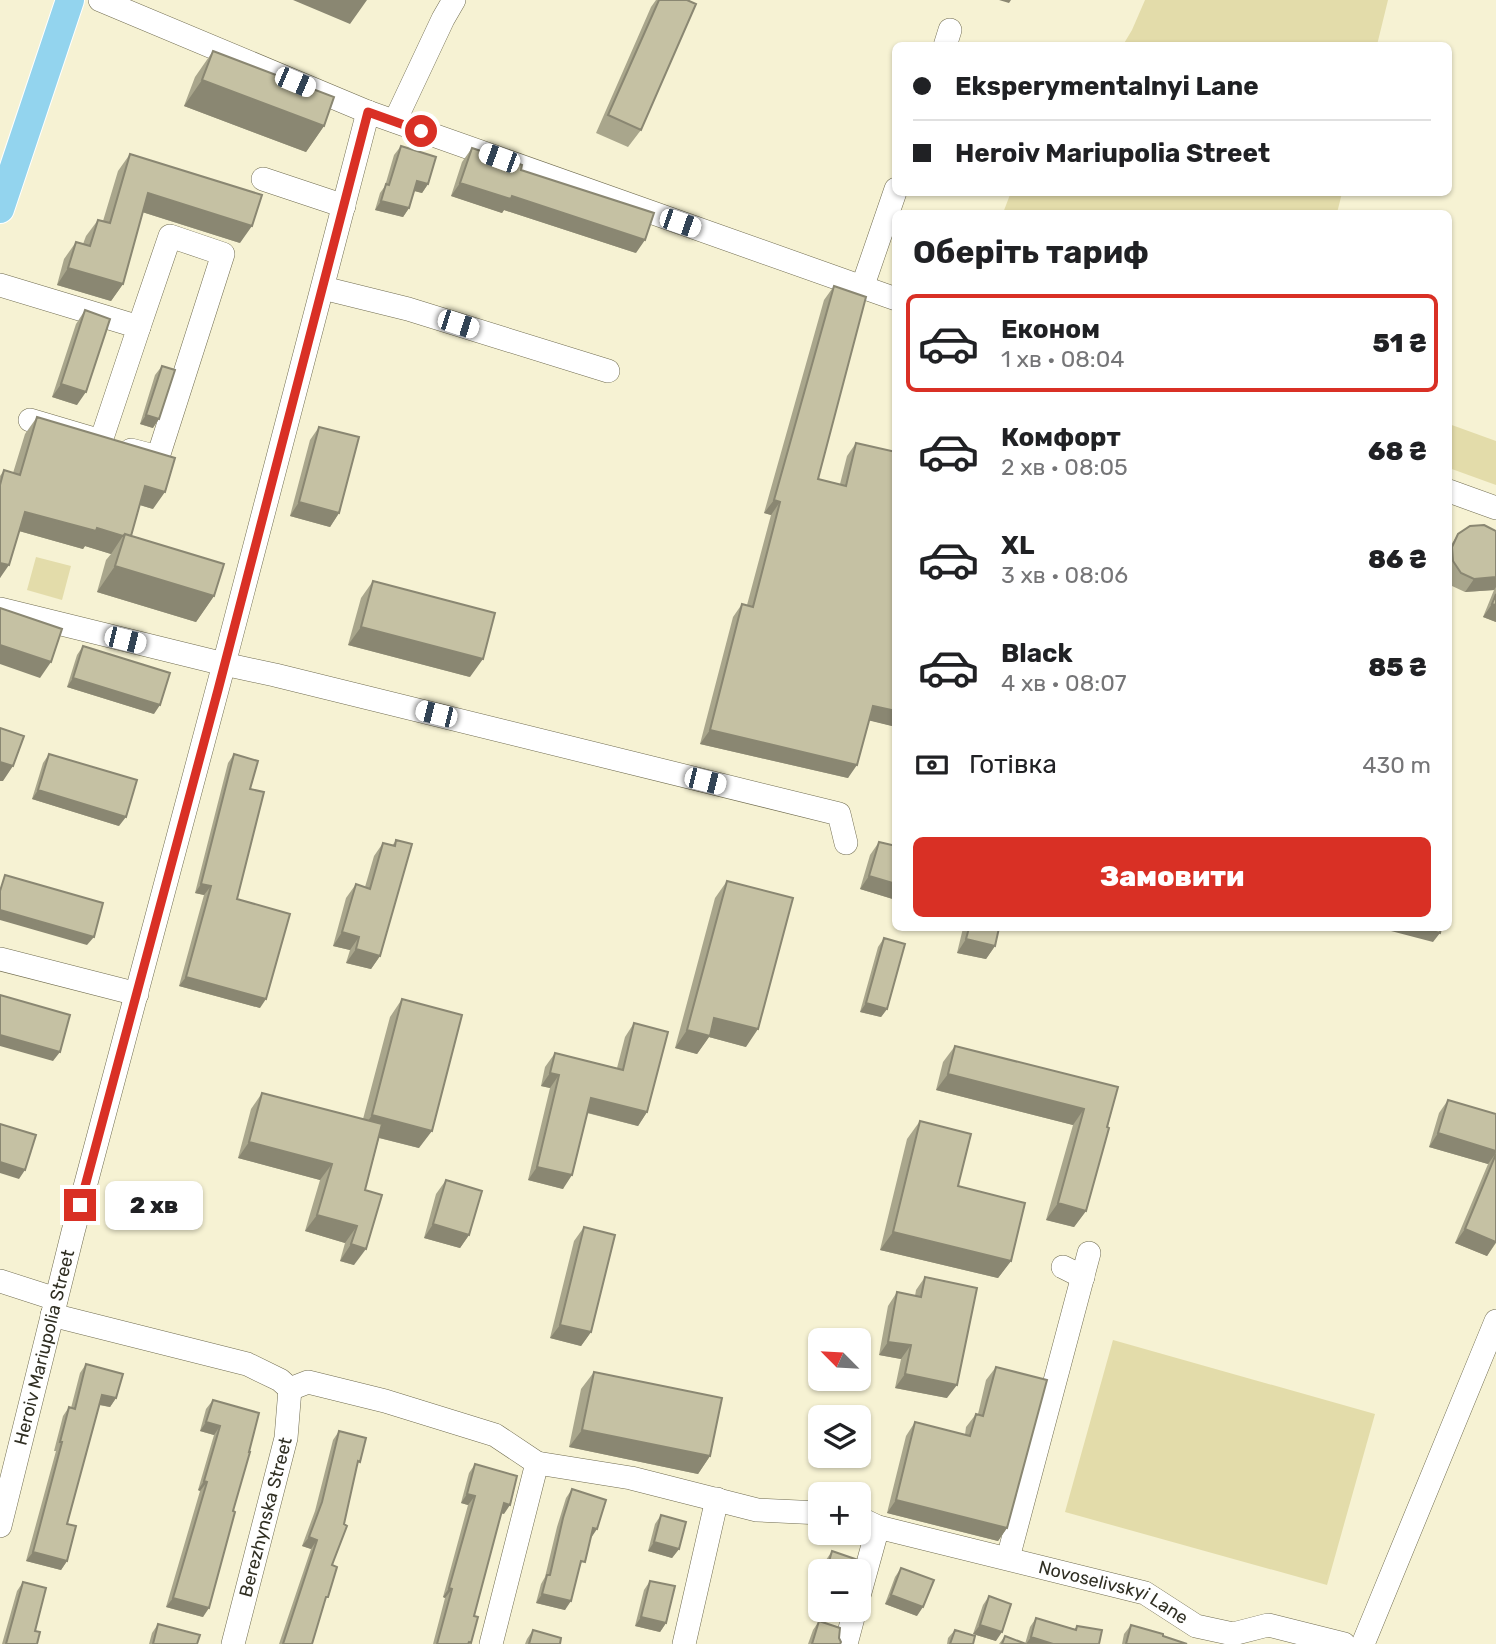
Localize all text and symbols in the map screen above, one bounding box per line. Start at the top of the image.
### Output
car [272,64,319,100]
text: Eksperymentalnyi Lane [955,71,1259,102]
route start [405,115,437,147]
text: Heroiv Mariupolia Street [955,138,1270,169]
car [476,141,523,175]
car [657,206,704,240]
text: Оберіть тариф [913,233,1149,271]
car [435,308,482,340]
icon: car [917,312,980,375]
text: Економ [1001,314,1100,345]
text: 51 ₴ [1373,328,1427,359]
text: 1 хв · 08:04 [1001,345,1125,373]
icon: car [917,420,980,483]
text: Комфорт [1001,422,1121,453]
text: 68 ₴ [1368,436,1427,467]
text: 2 хв · 08:05 [1001,453,1128,481]
icon: car [917,528,980,591]
text: XL [1001,530,1034,561]
text: 86 ₴ [1368,544,1427,575]
text: 3 хв · 08:06 [1001,561,1128,589]
car [103,625,148,655]
icon: car [917,636,980,699]
text: Black [1001,638,1073,669]
text: 85 ₴ [1368,652,1427,683]
text: 4 хв · 08:07 [1001,669,1127,697]
car [414,699,459,729]
icon: cash [913,746,951,784]
text: Готівка [969,749,1057,780]
text: 430 m [1362,751,1431,779]
car [683,766,728,796]
button: Замовити [913,837,1431,917]
callout: 2 хв [104,1180,202,1230]
route end [64,1189,96,1221]
text: 2 хв [130,1191,178,1219]
street label: Heroiv Mariupolia Street [9,1247,79,1448]
north arrow [808,1328,872,1391]
map controls [808,1328,871,1622]
button: layers [808,1405,871,1468]
street label: Berezhynska Street [235,1435,297,1599]
button: + [808,1482,871,1545]
street label: Novoselivskyi Lane [1036,1556,1192,1629]
button: − [808,1559,871,1622]

